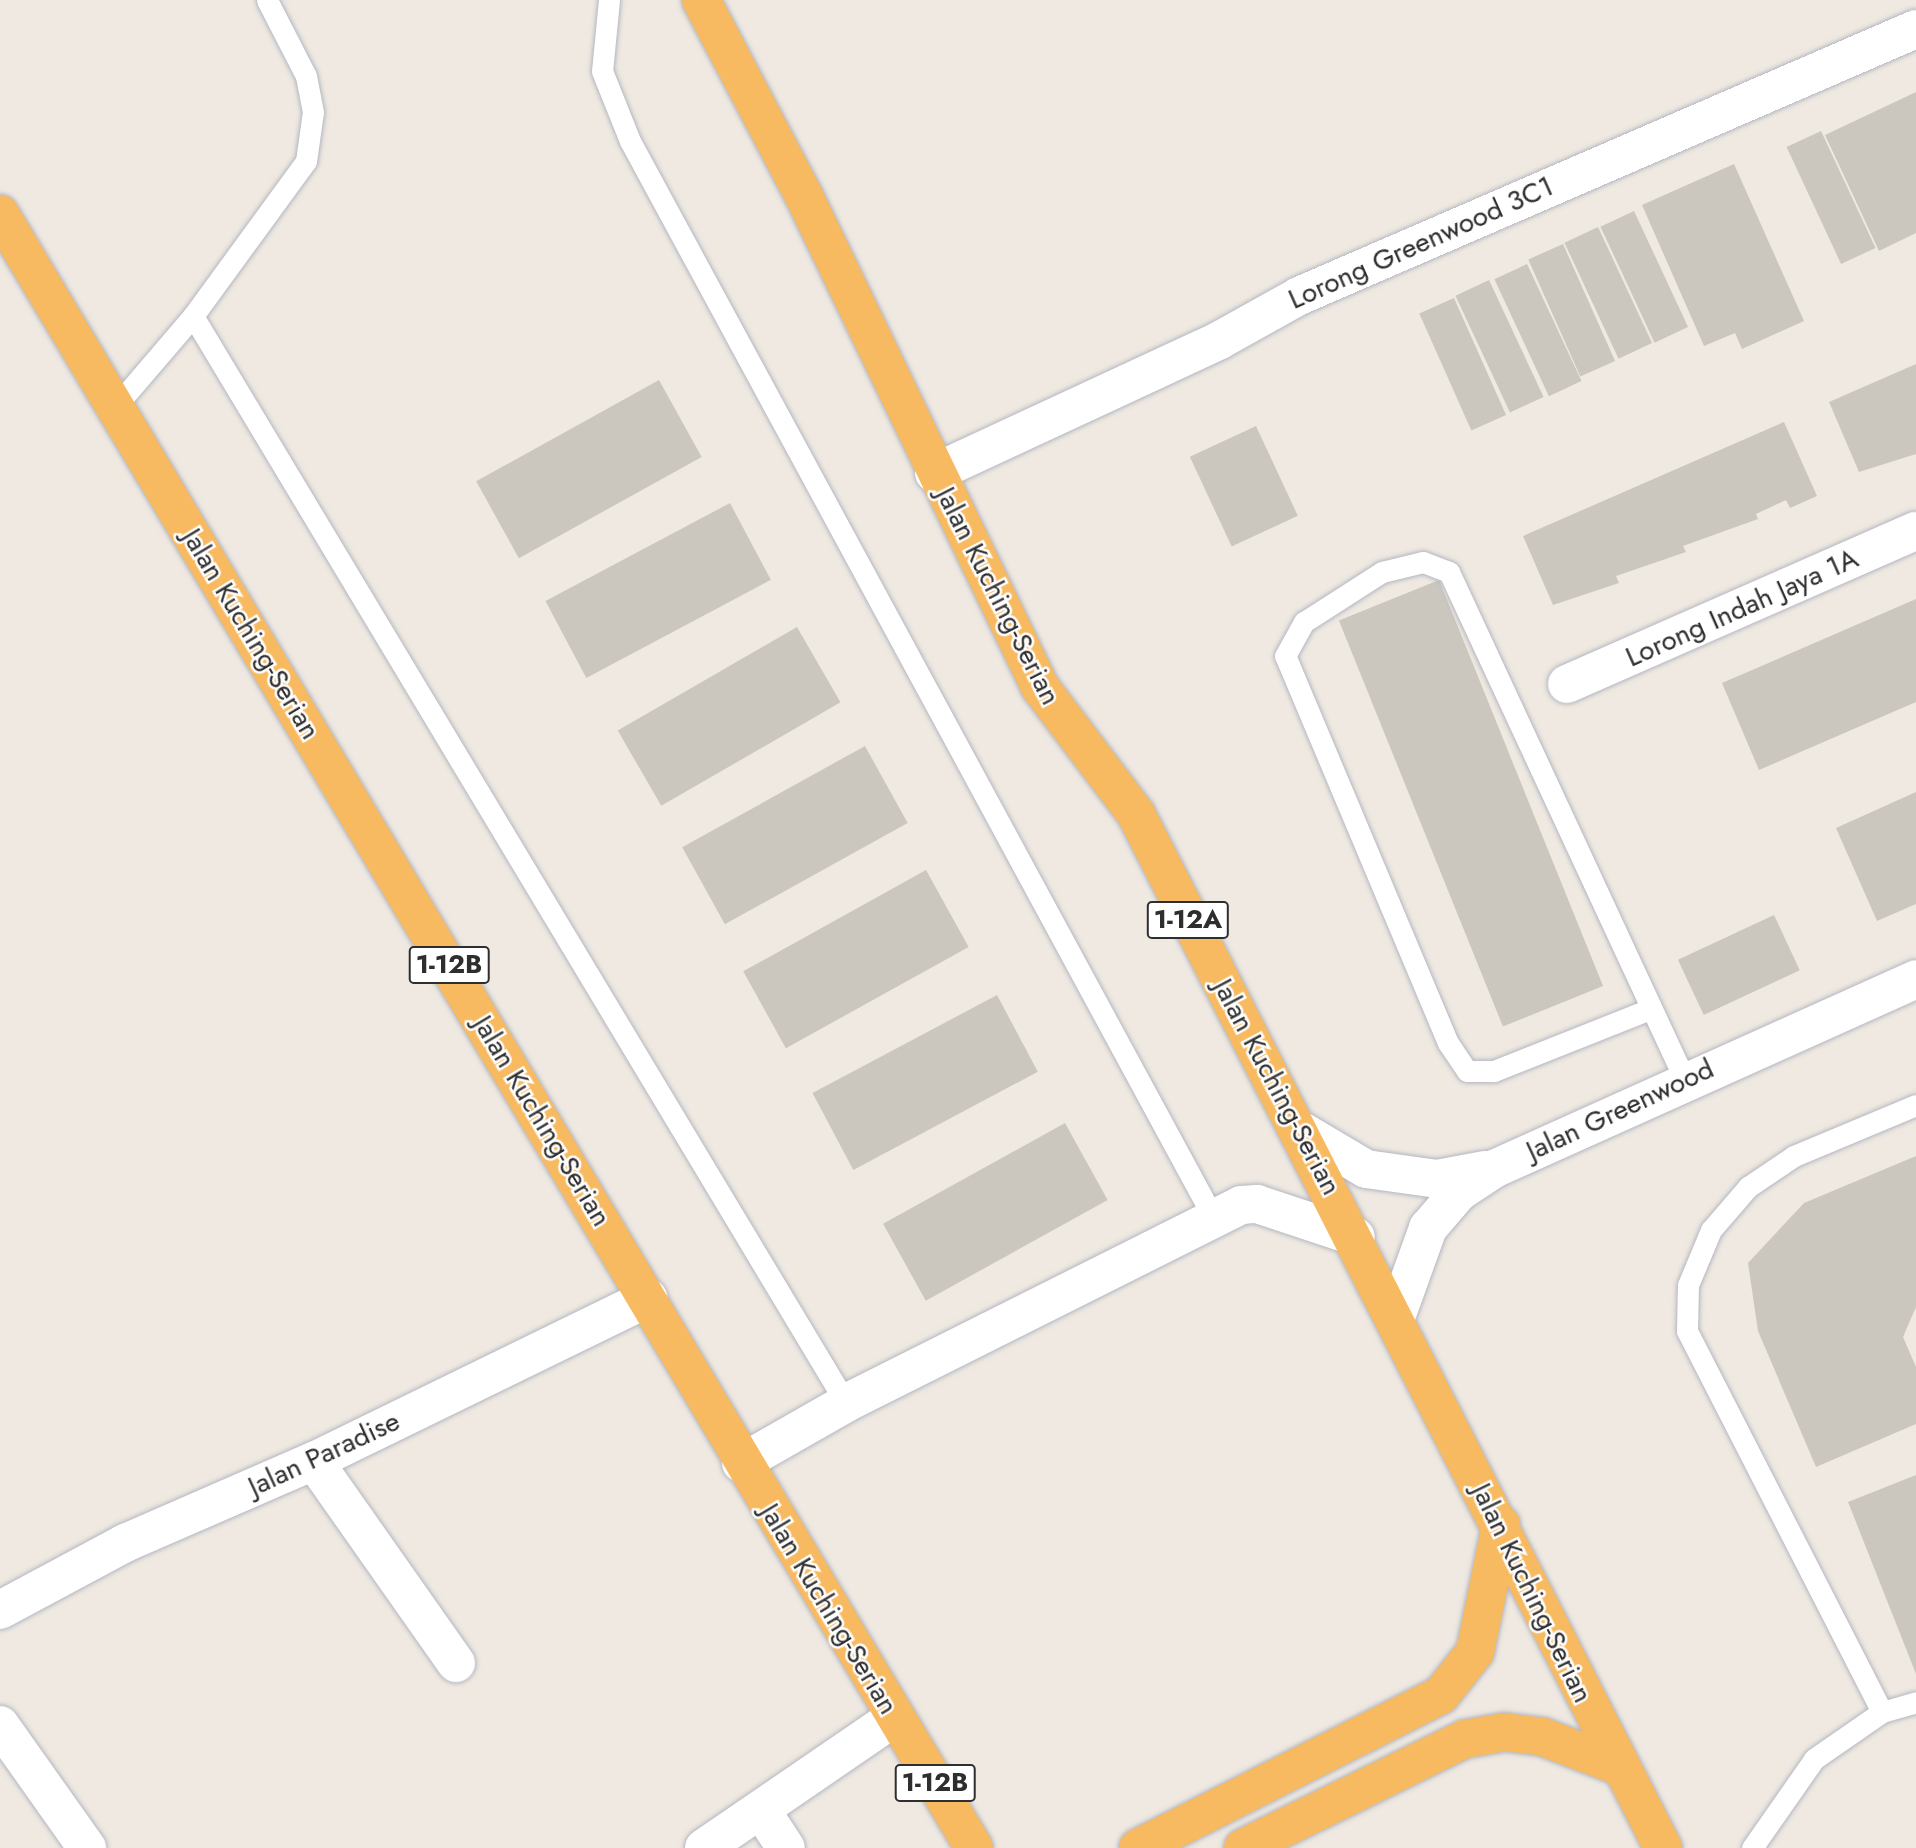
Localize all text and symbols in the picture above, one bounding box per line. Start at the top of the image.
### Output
street label: Lorong Greenwood 3C1 [1283,169,1559,317]
street label: Jalan Kuching-Serian [929,482,1067,710]
street label: Jalan Kuching-Serian [175,523,327,745]
street label: Lorong Indah Jaya 1A [1621,542,1863,674]
road number: 1-12A [1146,897,1230,942]
road number: 1-12B [407,942,491,988]
street label: Jalan Kuching-Serian [1206,973,1348,1201]
street label: Jalan Kuching-Serian [466,1010,618,1232]
street label: Jalan Greenwood [1521,1052,1719,1168]
street label: Jalan Paradise [243,1404,405,1504]
street label: Jalan Kuching-Serian [1464,1478,1600,1708]
street label: Jalan Kuching-Serian [753,1498,905,1720]
road number: 1-12B [893,1760,977,1806]

